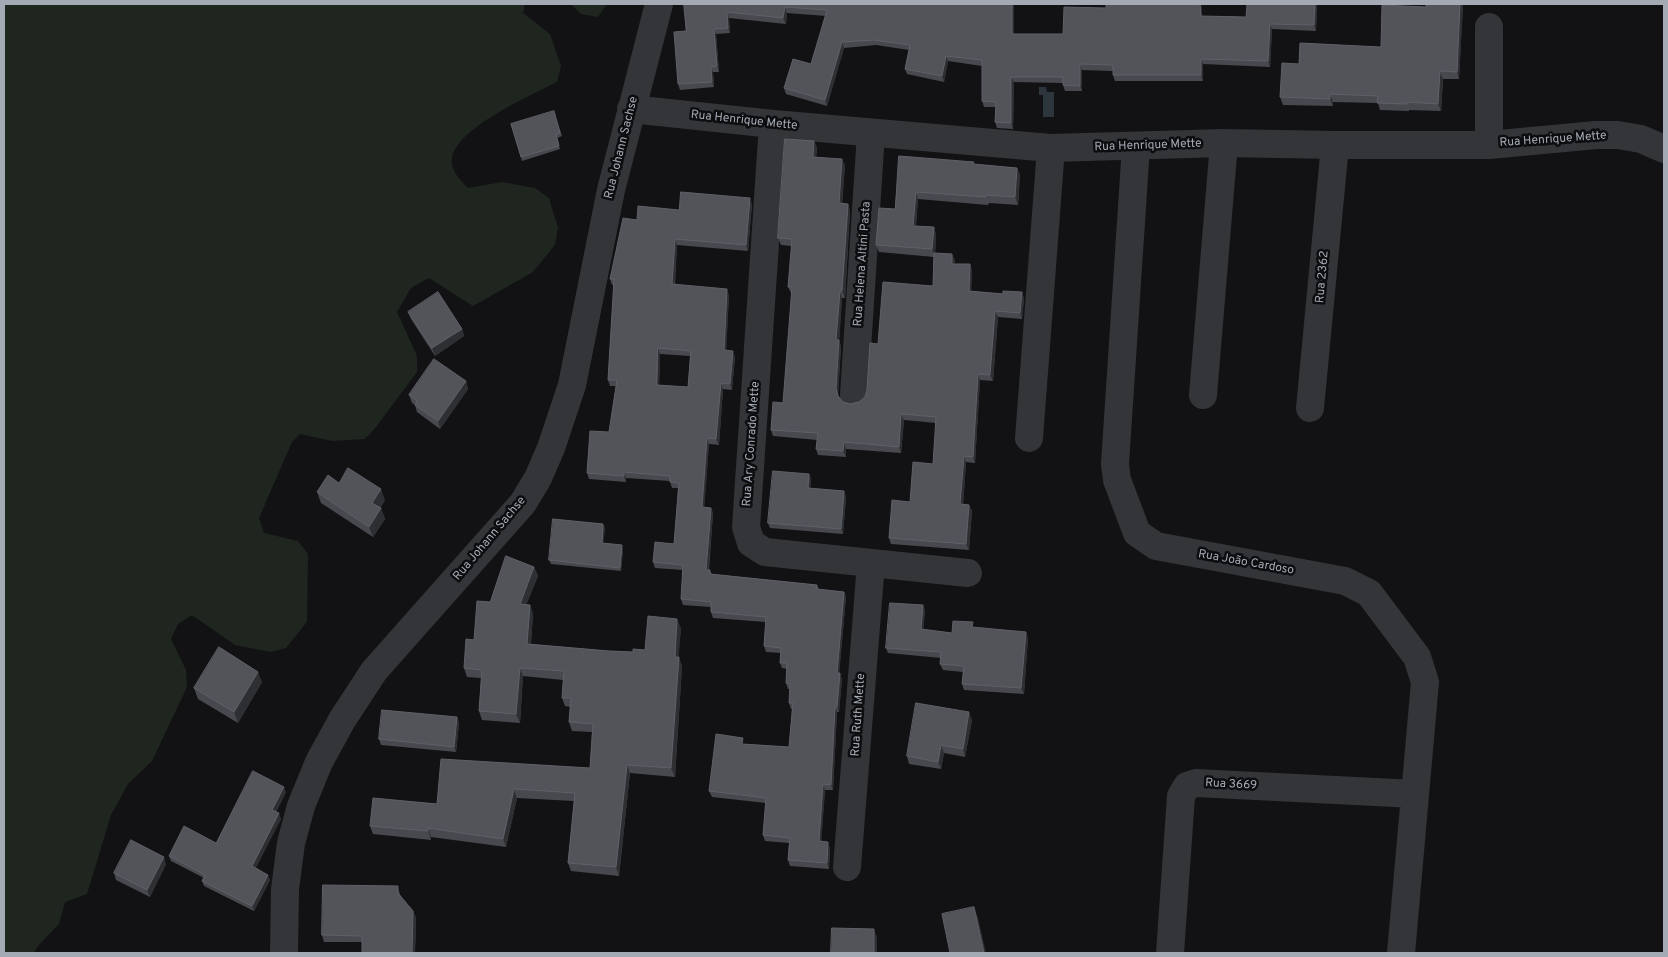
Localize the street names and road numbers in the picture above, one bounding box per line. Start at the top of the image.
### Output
street label: Rua Johann Sachse [602,95,642,201]
street label: Rua Henrique Mette [690,108,798,134]
street label: Rua Henrique Mette [1499,129,1607,151]
street label: Rua Henrique Mette [1094,137,1202,155]
street label: Rua Helena Altini Pasta [851,201,875,327]
street label: Rua 2362 [1314,250,1332,304]
street label: Rua Ary Conrado Mette [740,381,764,507]
street label: Rua Johann Sachse [451,494,529,584]
street label: Rua João Cardoso [1197,547,1295,579]
street label: Rua Ruth Mette [849,673,869,757]
street label: Rua 3669 [1205,776,1257,794]

